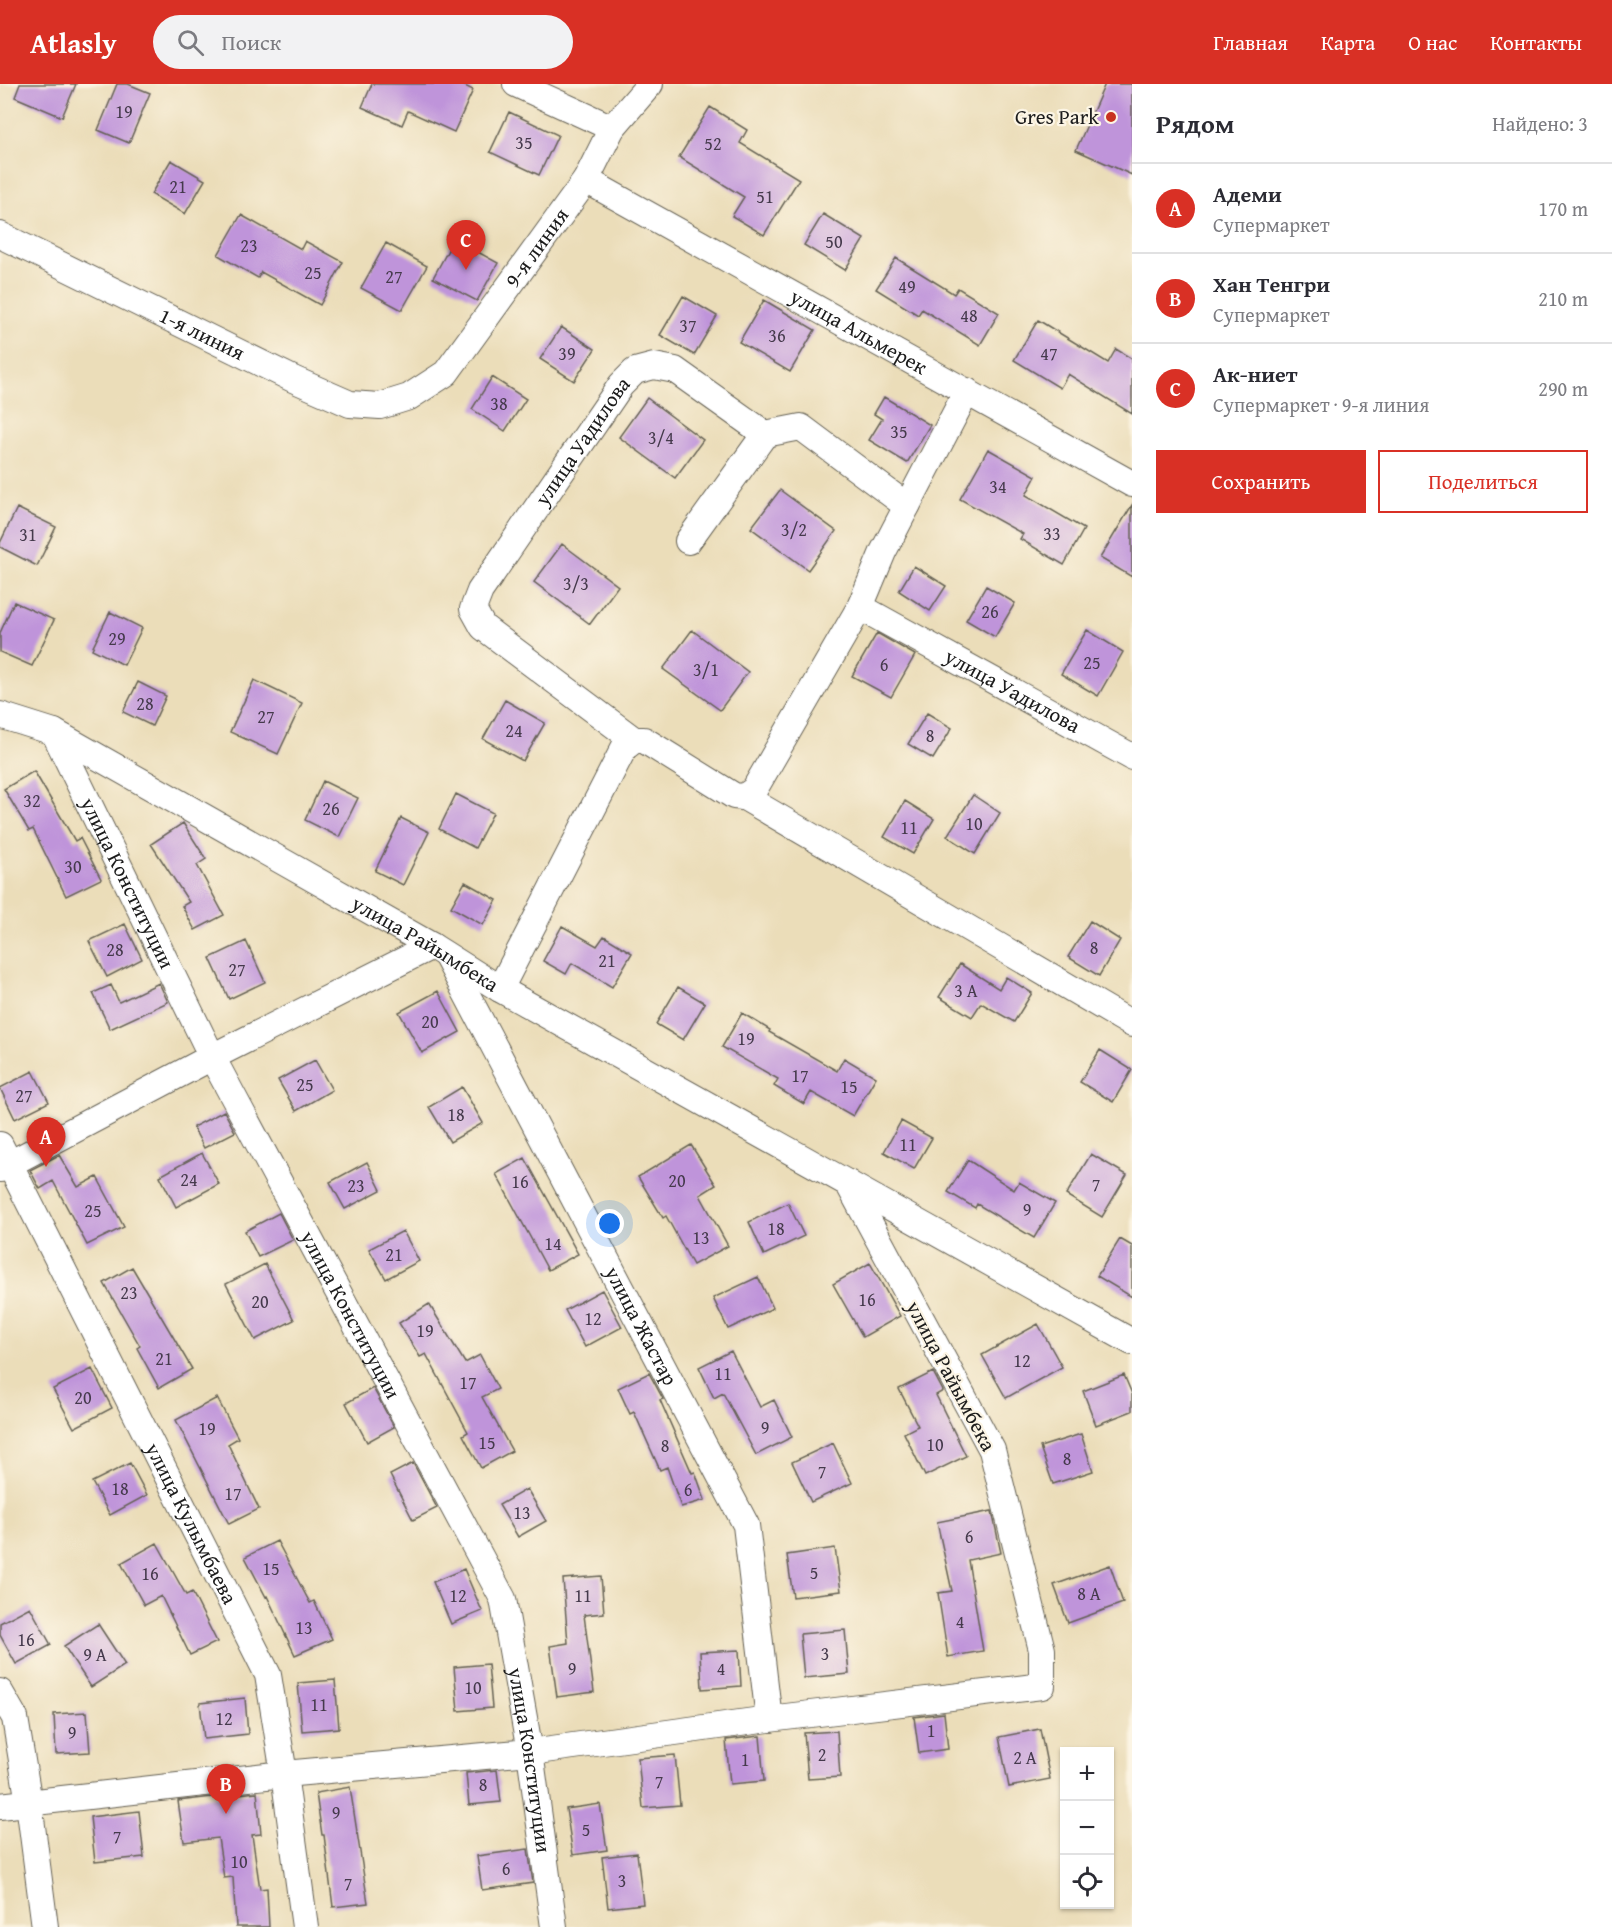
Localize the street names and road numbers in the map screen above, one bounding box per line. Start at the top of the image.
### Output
street label: 9-я линия [497,201,576,294]
street label: улица Альмерек [784,280,933,382]
street label: 1-я линия [154,300,251,368]
street label: улица Уадилова [526,369,637,513]
street label: улица Уадилова [938,640,1086,741]
street label: улица Конституции [73,791,183,974]
street label: улица Райымбека [345,887,505,999]
street label: улица Конституции [293,1224,409,1404]
street label: улица Жастар [597,1260,686,1391]
street label: улица Райымбека [898,1294,1004,1457]
street label: улица Кулымбаева [138,1436,246,1609]
street label: улица Конституции [500,1664,560,1855]

